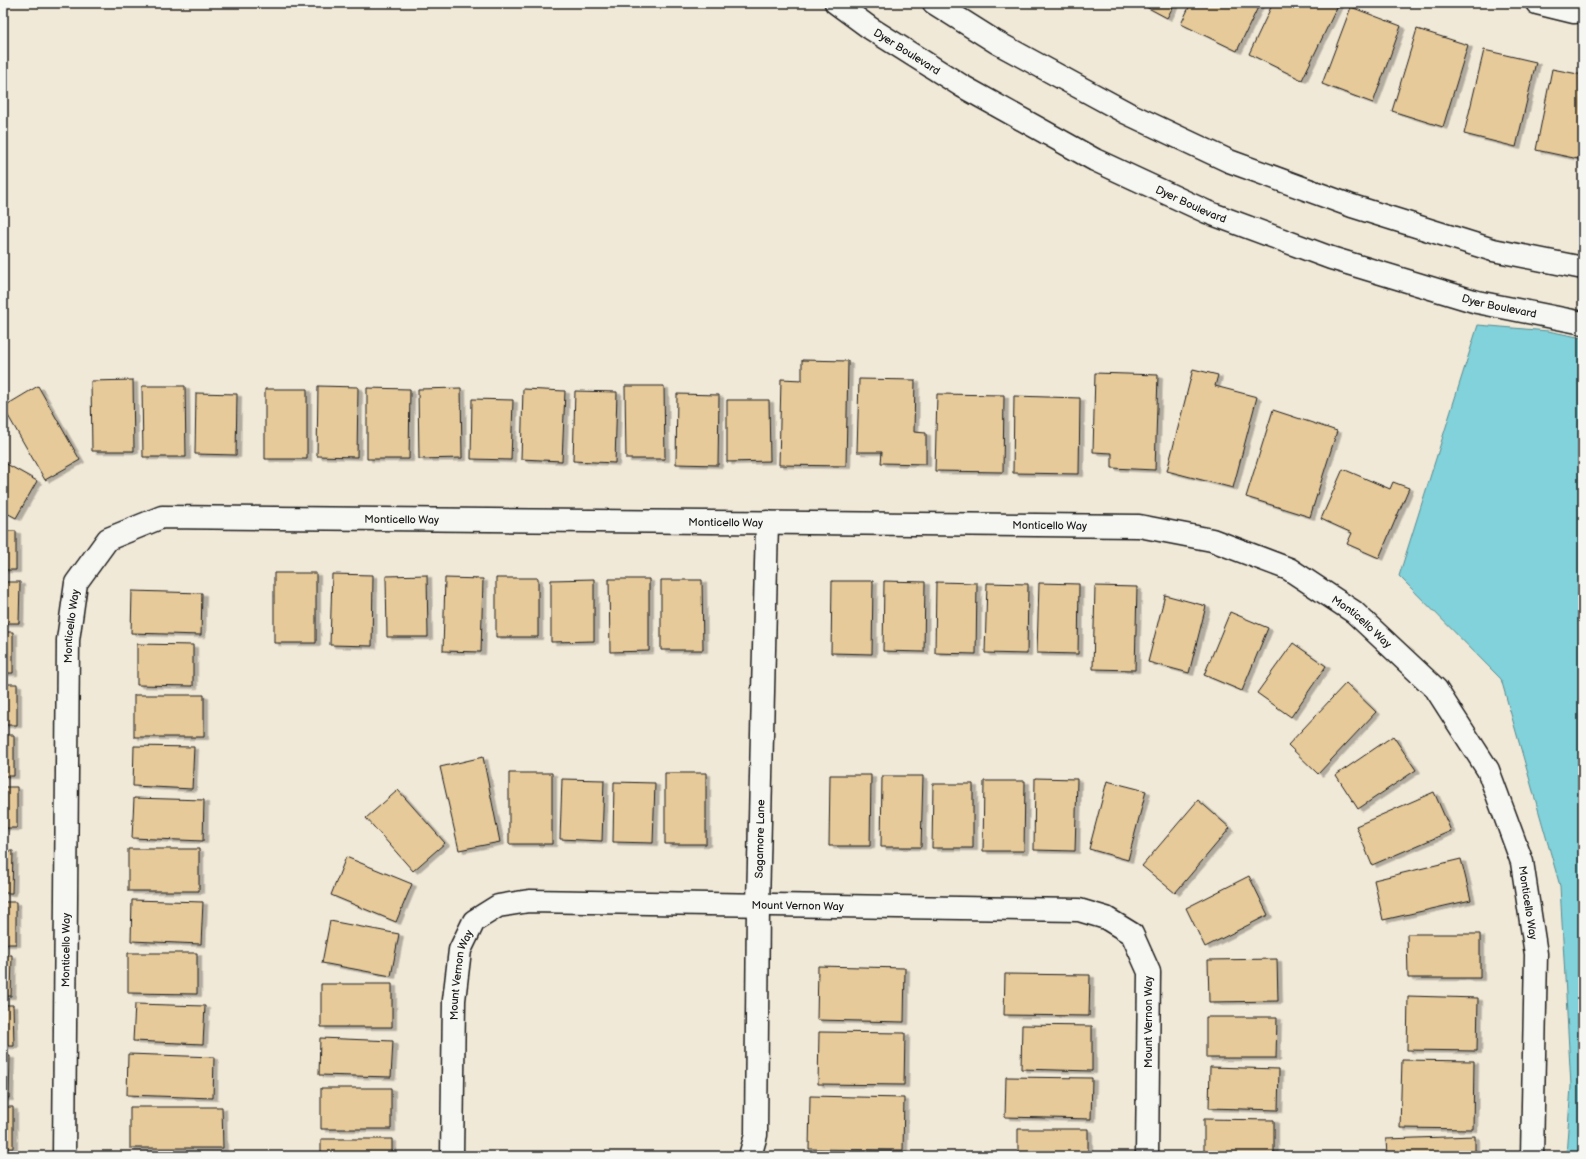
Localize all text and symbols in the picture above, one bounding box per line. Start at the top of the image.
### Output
street label: Dyer Boulevard [871,26,942,78]
street label: Dyer Boulevard [1154,183,1228,226]
street label: Dyer Boulevard [1460,292,1538,321]
street label: Monticello Way [364,513,439,527]
street label: Monticello Way [688,516,763,530]
street label: Monticello Way [1012,519,1087,533]
street label: Monticello Way [62,588,82,663]
street label: Monticello Way [1329,593,1394,651]
street label: Sagamore Lane [753,799,767,879]
street label: Monticello Way [1516,865,1540,941]
street label: Mount Vernon Way [751,899,844,913]
street label: Monticello Way [59,913,73,987]
street label: Mount Vernon Way [448,928,476,1020]
street label: Mount Vernon Way [1142,976,1155,1068]

